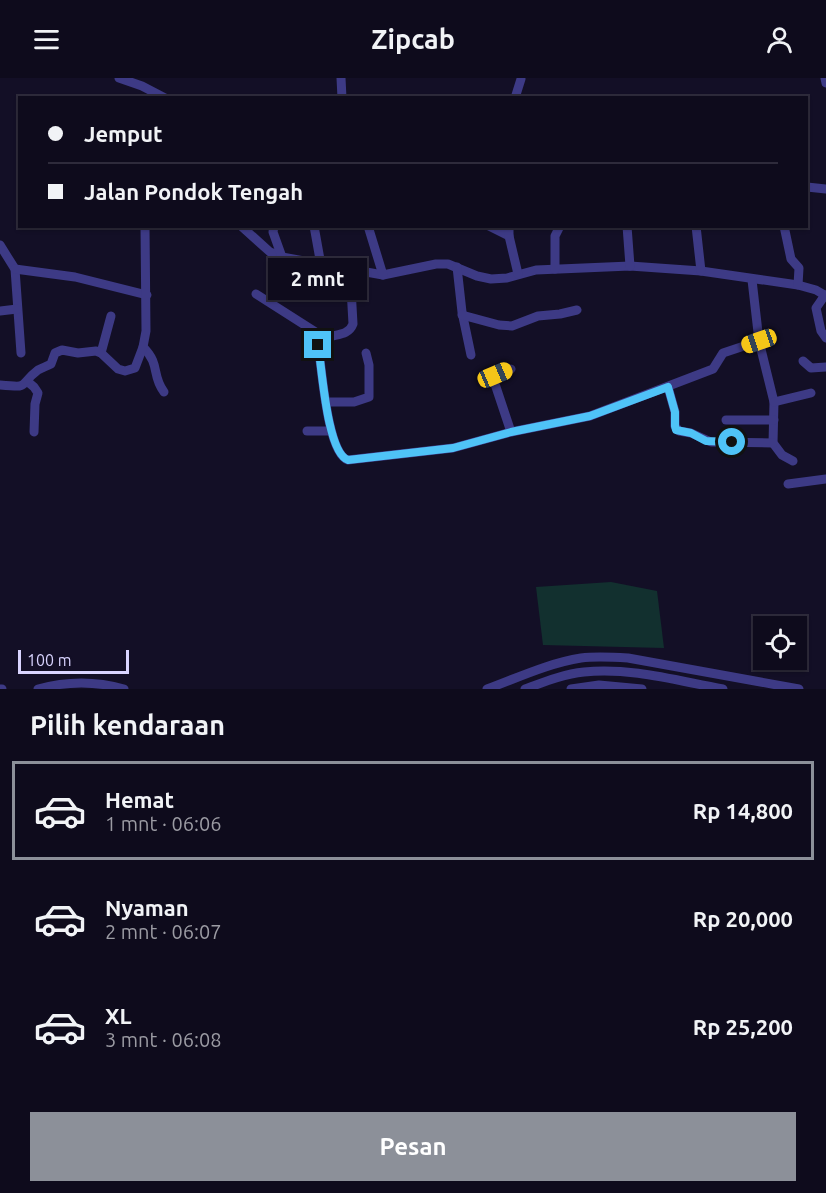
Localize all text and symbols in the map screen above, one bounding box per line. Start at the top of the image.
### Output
icon: menu [30,23,63,56]
icon: person [763,23,796,56]
text: Zipcab [371,24,455,54]
text: Jemput [84,121,163,146]
text: Jalan Pondok Tengah [84,179,303,204]
callout: 2 mnt [268,258,368,300]
text: 2 mnt [291,267,344,290]
car [739,327,779,355]
route end [304,331,331,358]
car [475,360,515,390]
route start [718,428,745,455]
map controls [753,616,807,670]
button: locate [753,616,807,670]
scale bar [18,647,129,674]
text: 100 m [27,651,72,669]
text: Pilih kendaraan [30,710,225,740]
icon: car [33,784,87,838]
text: Hemat [105,787,174,812]
text: Rp 14,800 [693,798,793,823]
text: 1 mnt · 06:06 [105,812,222,835]
icon: car [33,892,87,946]
text: Nyaman [105,895,189,920]
text: Rp 20,000 [693,906,793,931]
text: 2 mnt · 06:07 [105,920,222,943]
icon: car [33,1000,87,1054]
text: XL [105,1003,132,1028]
text: Rp 25,200 [693,1014,793,1039]
text: 3 mnt · 06:08 [105,1028,222,1051]
button: Pesan [30,1112,796,1181]

